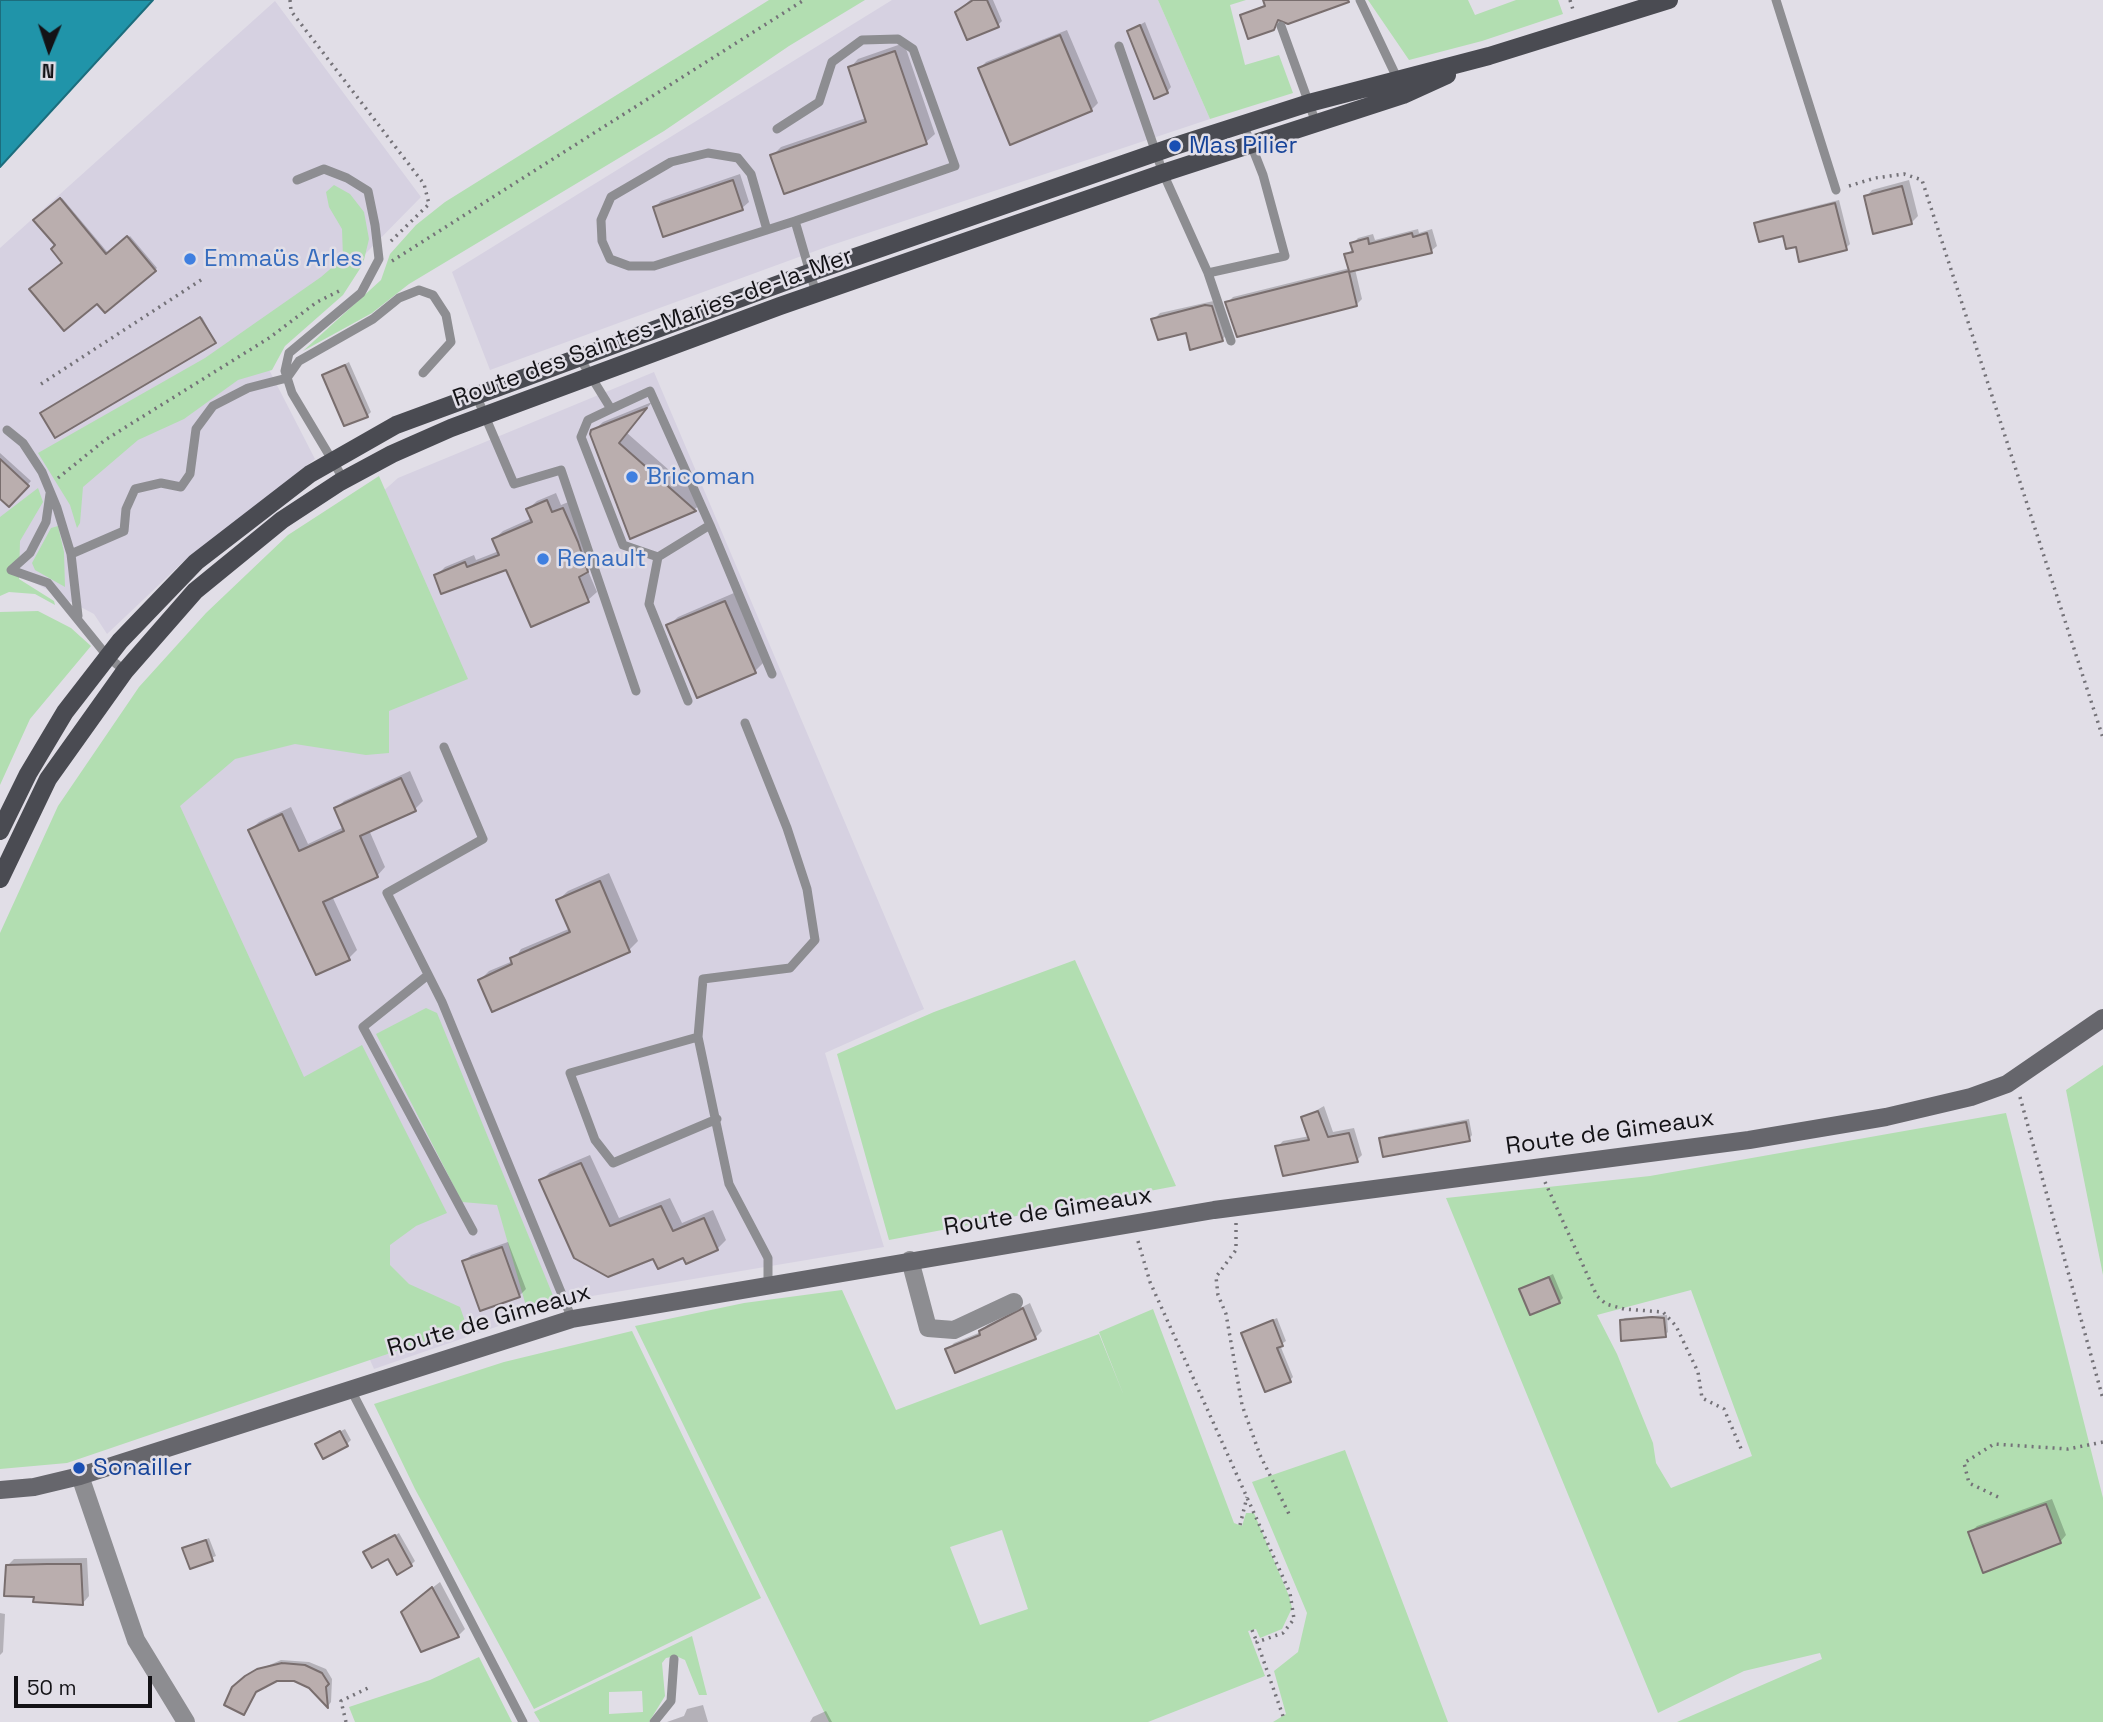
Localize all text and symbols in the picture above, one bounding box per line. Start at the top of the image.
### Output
north arrow [14,14,84,84]
text: N [41,58,55,83]
place label: Mas Pilier [1189,132,1298,160]
marker: Mas Pilier [1167,138,1183,154]
street label: Route des Saintes-Maries-de-la-Mer [449,242,857,414]
place label: Emmaüs Arles [204,245,363,273]
marker: Emmaüs Arles [182,251,198,267]
place label: Bricoman [646,463,755,491]
marker: Bricoman [624,469,640,485]
place label: Renault [557,545,646,573]
marker: Renault [535,551,551,567]
street label: Route de Gimeaux [1504,1104,1716,1162]
street label: Route de Gimeaux [942,1181,1154,1243]
street label: Route de Gimeaux [384,1278,594,1364]
place label: Sonailler [93,1454,192,1482]
marker: Sonailler [71,1460,87,1476]
scale bar [18,1662,156,1706]
text: 50 m [27,1674,77,1701]

